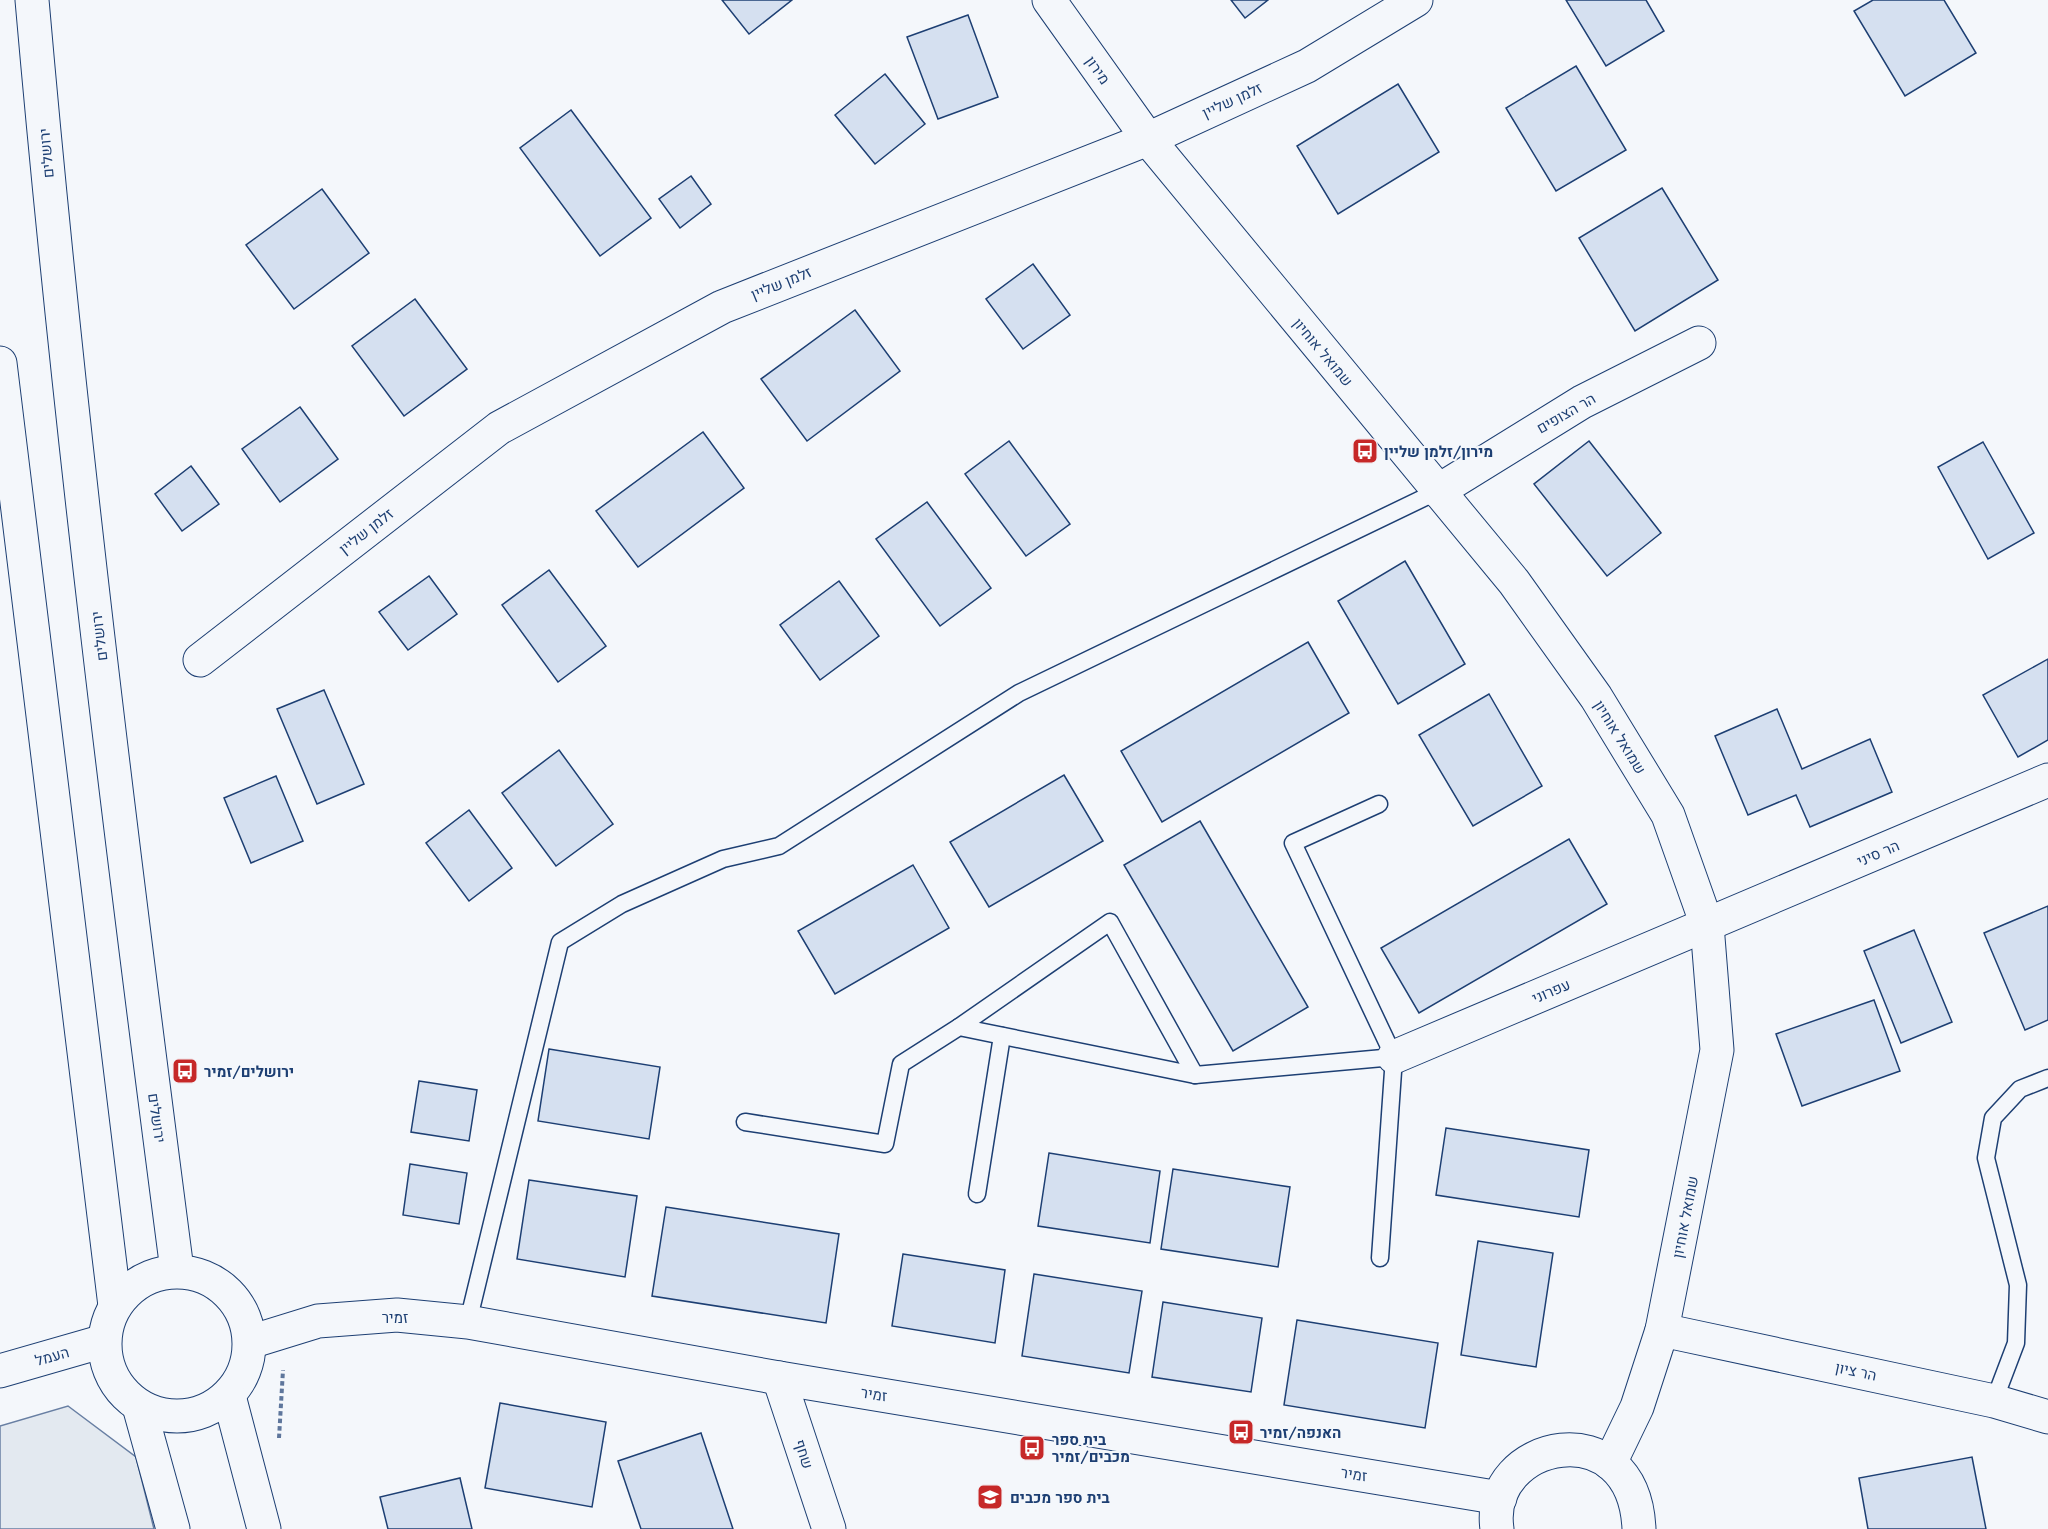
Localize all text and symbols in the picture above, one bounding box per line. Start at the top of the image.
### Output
street label: מירון [1082,52,1114,88]
street label: זלמן שליין [1199,78,1265,122]
street label: ירושלים [34,127,58,179]
street label: זלמן שליין [748,262,814,304]
street label: שמואל אוחיון [1289,314,1357,390]
street label: הר הצופים [1533,388,1599,438]
bus stop icon: מירון/זלמן שליין [1350,436,1380,466]
place label: מירון/זלמן שליין [1384,442,1493,461]
street label: זלמן שליין [335,504,397,558]
street label: ירושלים [87,610,111,662]
street label: שמואל אוחיון [1590,696,1650,778]
street label: הר סיני [1854,836,1902,870]
street label: עפרוני [1529,974,1573,1008]
bus stop icon: ירושלים/זמיר [170,1056,200,1086]
place label: ירושלים/זמיר [204,1062,294,1081]
street label: ירושלים [144,1092,170,1144]
street label: שמואל אוחיון [1668,1174,1702,1260]
street label: זמיר [382,1308,408,1327]
street label: העמל [33,1342,71,1370]
street label: הר ציון [1834,1357,1878,1385]
street label: זמיר [859,1383,889,1405]
bus stop icon: האנפה/זמיר [1226,1417,1256,1447]
place label: האנפה/זמיר [1260,1423,1341,1442]
place label: בית ספר מכבים/זמיר [1052,1430,1130,1466]
bus stop icon: בית ספר מכבים/זמיר [1017,1433,1047,1463]
street label: שחף [790,1437,818,1471]
street label: זמיר [1339,1463,1369,1485]
school or university icon: בית ספר מכבים [975,1482,1005,1512]
place label: בית ספר מכבים [1010,1488,1110,1507]

